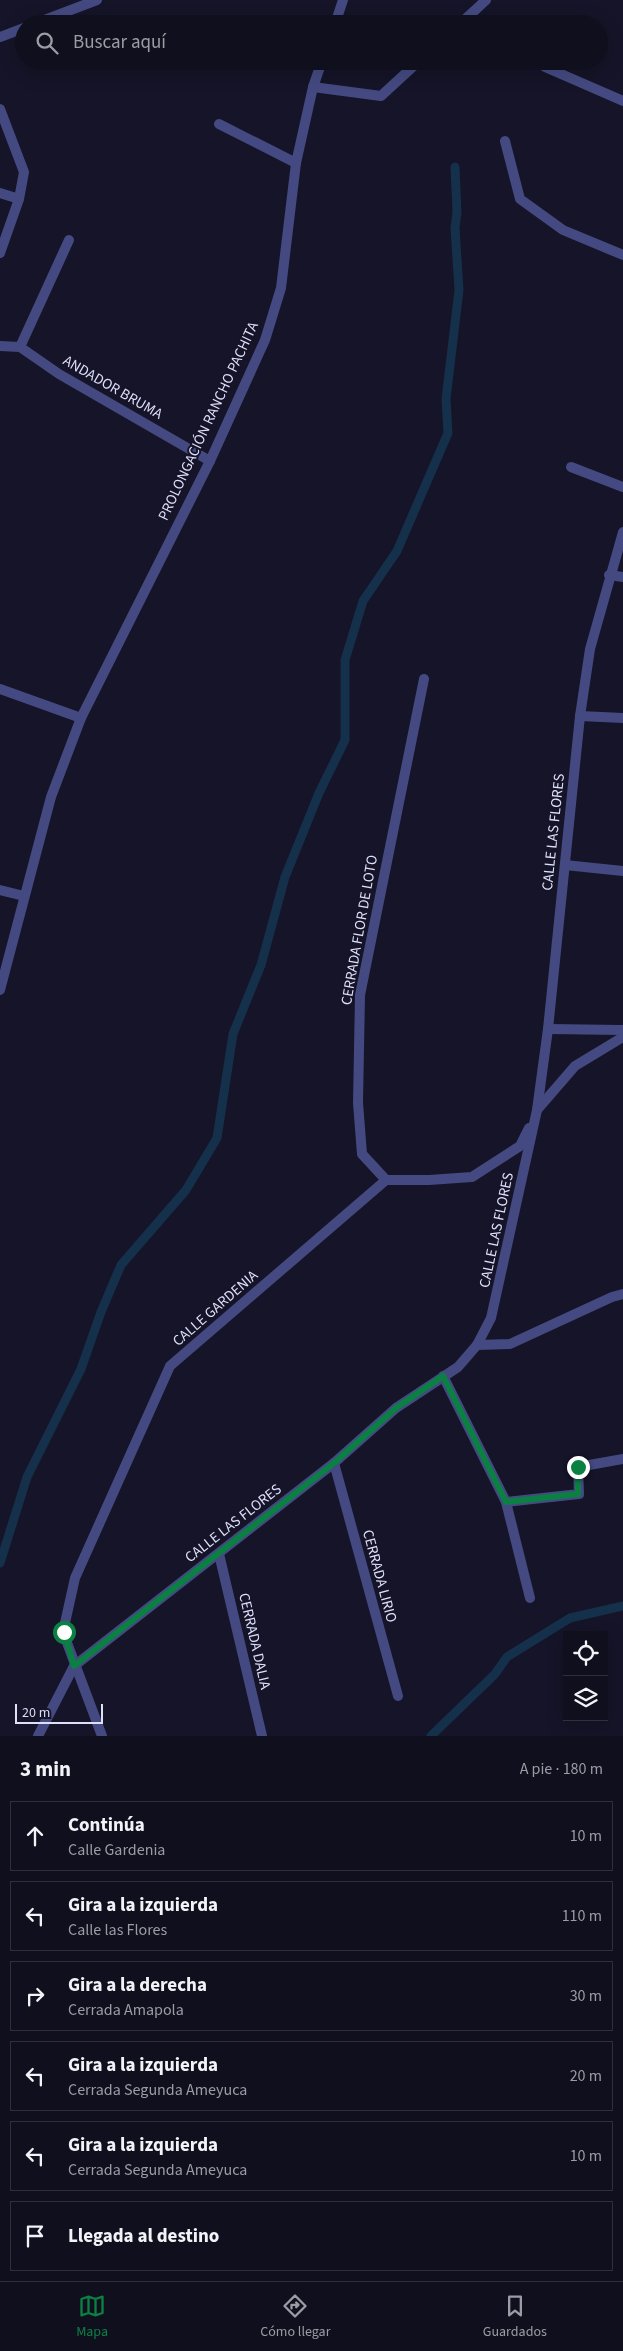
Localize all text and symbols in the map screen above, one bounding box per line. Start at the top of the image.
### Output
search box [15,15,608,70]
icon: search [33,29,61,57]
text: Buscar aquí [73,29,166,56]
street label: PROLONGACIÓN RANCHO PACHITA [153,318,264,524]
street label: ANDADOR BRUMA [59,350,167,425]
street label: CALLE LAS FLORES [537,773,570,892]
street label: CERRADA FLOR DE LOTO [336,853,383,1007]
street label: CALLE LAS FLORES [474,1171,519,1290]
street label: CALLE GARDENIA [168,1265,263,1351]
route end [567,1456,590,1479]
street label: CALLE LAS FLORES [181,1479,286,1568]
street label: CERRADA LIRIO [357,1527,402,1625]
street label: CERRADA DALIA [233,1591,276,1692]
route start [53,1621,76,1644]
map controls [563,1631,608,1721]
button: locate [563,1631,608,1676]
button: layers [563,1676,608,1721]
scale bar [15,1701,102,1724]
text: 20 m [22,1703,50,1723]
text: 3 min [20,1754,71,1784]
text: A pie · 180 m [520,1758,603,1780]
text: Continúa [68,1812,145,1839]
icon: ahead [21,1822,49,1850]
text: 10 m [570,1825,602,1847]
text: Calle Gardenia [68,1839,165,1861]
text: Gira a la izquierda [68,1892,218,1919]
icon: left [21,1902,49,1930]
text: 110 m [562,1905,602,1927]
text: Calle las Flores [68,1919,167,1941]
text: Gira a la derecha [68,1972,207,1999]
icon: right [21,1982,49,2010]
text: 30 m [570,1985,602,2007]
text: Cerrada Amapola [68,1999,184,2021]
text: Gira a la izquierda [68,2052,218,2079]
icon: left [21,2062,49,2090]
text: 20 m [570,2065,602,2087]
text: Cerrada Segunda Ameyuca [68,2079,247,2101]
text: Gira a la izquierda [68,2132,218,2159]
icon: left [21,2142,49,2170]
text: 10 m [570,2145,602,2167]
text: Cerrada Segunda Ameyuca [68,2159,247,2181]
icon: arrive [21,2222,49,2250]
text: Llegada al destino [68,2223,219,2250]
tab: Mapa [76,2292,108,2342]
tab: Cómo llegar [260,2292,331,2342]
tab: Guardados [483,2292,547,2342]

